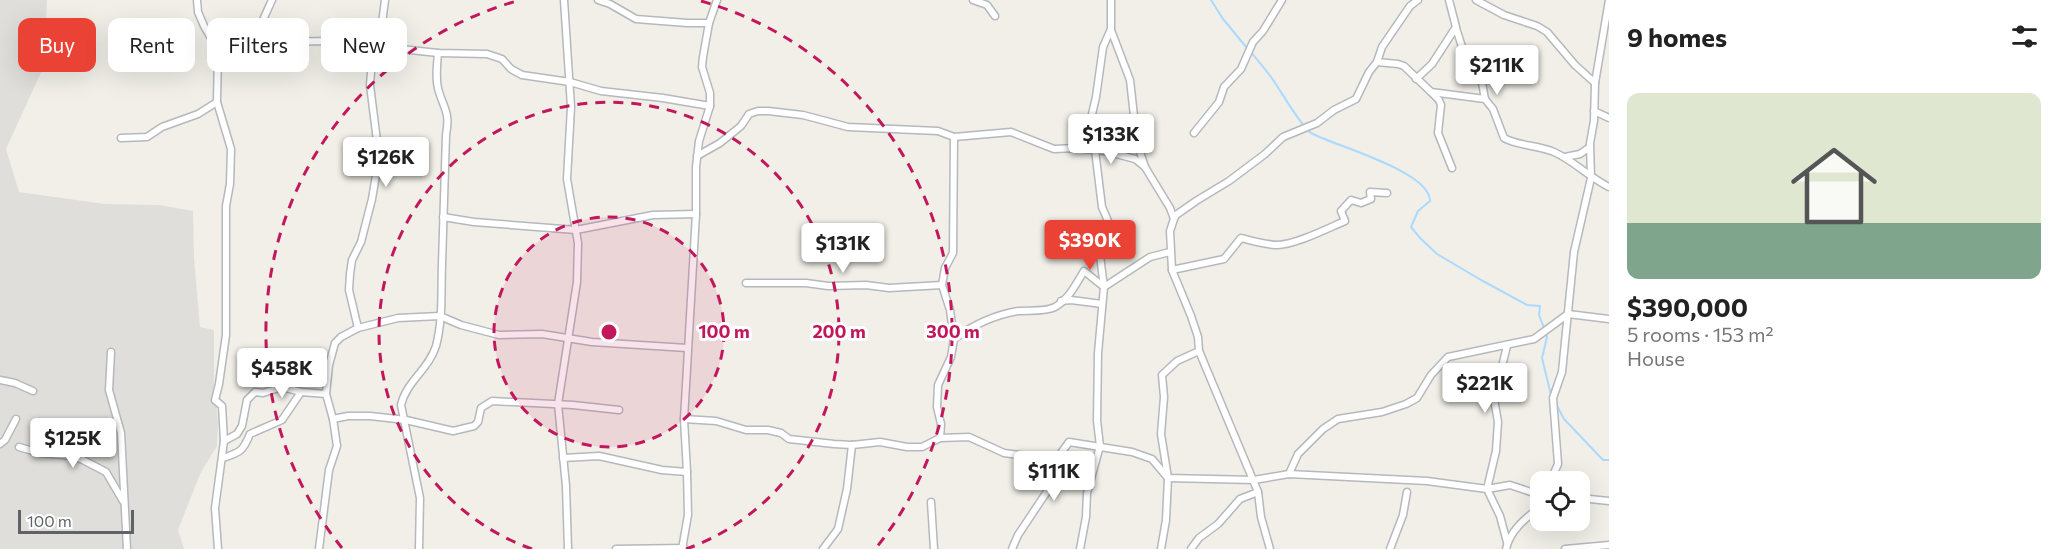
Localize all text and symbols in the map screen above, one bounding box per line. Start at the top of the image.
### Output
chip: Buy [18,18,96,72]
chip: Rent [108,18,195,72]
chip: Filters [207,18,309,72]
chip: New [321,18,407,72]
icon: filters [2008,20,2041,53]
text: 9 homes [1627,21,1727,52]
pin: $211K [1455,45,1539,96]
text: $211K [1470,52,1524,76]
pin: $133K [1069,114,1153,165]
text: $133K [1082,121,1140,145]
icon: home [1780,132,1888,240]
pin: $126K [344,137,428,188]
text: $126K [357,144,415,168]
pin: $390K [1048,220,1132,271]
pin: $131K [801,223,885,274]
text: $390K [1059,227,1121,251]
text: $131K [815,230,871,254]
text: $390,000 [1627,291,1748,322]
text: 100 m [698,320,750,342]
text: 200 m [812,320,866,342]
text: 300 m [926,320,980,342]
centre of rings [599,322,619,342]
text: 5 rooms · 153 m² [1627,322,1774,346]
text: House [1627,346,1685,370]
pin: $458K [240,348,324,399]
text: $458K [251,355,313,379]
pin: $221K [1443,363,1527,414]
text: $221K [1456,370,1514,394]
pin: $125K [31,418,115,469]
text: $125K [44,425,102,449]
pin: $111K [1012,451,1096,502]
text: $111K [1028,458,1080,482]
map controls [1530,471,1590,531]
button: locate [1530,471,1590,531]
scale bar [18,507,134,534]
text: 100 m [27,511,72,530]

